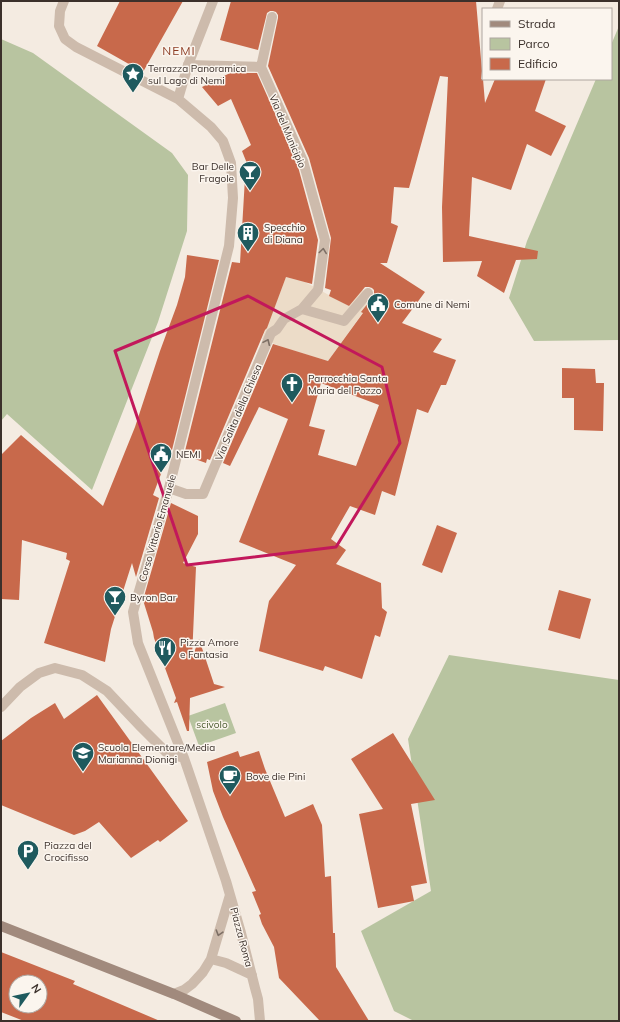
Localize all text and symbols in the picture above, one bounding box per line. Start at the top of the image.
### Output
legend [482,8,612,80]
text: Strada [518,16,556,31]
text: Parco [518,36,550,51]
district label: NEMI [162,43,196,58]
text: Edificio [518,56,558,71]
place icon: Terrazza Panoramica sul Lago di Nemi [120,61,146,94]
place label: Terrazza Panoramica sul Lago di Nemi [148,62,246,87]
street label: Via del Municipio [266,93,309,170]
bar icon: Bar Delle Fragole [237,159,263,192]
place label: Bar Delle Fragole [192,160,234,185]
building icon: Specchio di Diana [235,220,261,253]
place label: Specchio di Diana [264,221,306,246]
one-way arrow [318,248,327,254]
public building icon: Comune di Nemi [365,291,391,324]
place label: Comune di Nemi [394,298,470,311]
one-way arrow [262,339,270,347]
street label: Via Salita della Chiesa [212,362,265,462]
church icon: Parrocchia Santa Maria del Pozzo [279,371,305,404]
place label: Parrocchia Santa Maria del Pozzo [308,372,387,397]
public building icon: NEMI [148,441,174,474]
place label: NEMI [176,448,201,461]
street label: Corso Vittorio Emanuele [136,473,179,583]
bar icon: Byron Bar [102,584,128,617]
place label: Byron Bar [130,591,177,604]
restaurant icon: Pizza Amore e Fantasia [152,635,178,668]
place label: Pizza Amore e Fantasia [180,636,239,661]
park label: scivolo [196,718,228,731]
school or university icon: Scuola Elementare/Media Marianna Dionigi [70,740,96,773]
place label: Scuola Elementare/Media Marianna Dionigi [98,741,215,766]
cafe icon: Bove die Pini [217,763,243,796]
place label: Bove die Pini [246,770,305,783]
parking icon: Piazza del Crocifisso [15,838,41,871]
place label: Piazza del Crocifisso [44,839,92,864]
street label: Piazza Roma [227,906,256,968]
one-way arrow [215,929,224,936]
north arrow [8,974,48,1014]
text: N [28,981,45,996]

